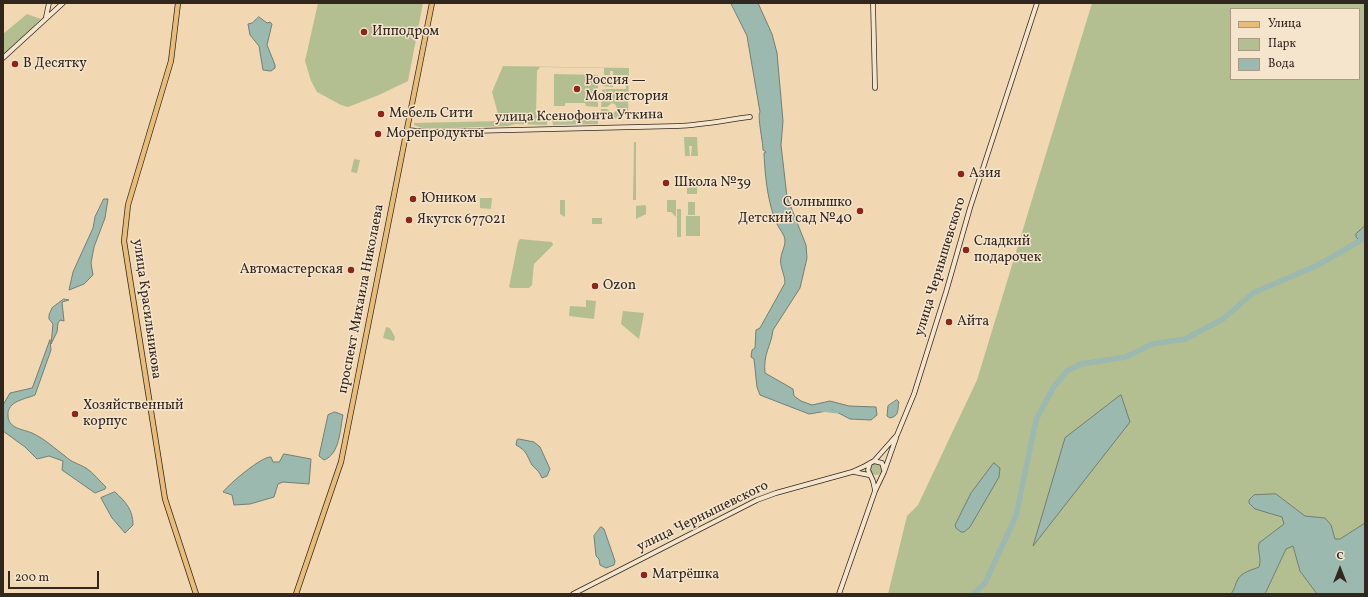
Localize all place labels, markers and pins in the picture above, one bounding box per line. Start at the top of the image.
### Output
place label: Ипподром [372,24,439,40]
marker: Ипподром [359,27,369,37]
place label: В Десятку [23,56,87,72]
marker: В Десятку [10,59,20,69]
place label: Россия — Моя история [585,73,668,106]
marker: Россия — Моя история [572,84,582,94]
place label: Мебель Сити [389,106,473,122]
marker: Мебель Сити [376,109,386,119]
place label: Морепродукты [386,126,484,142]
marker: Морепродукты [373,129,383,139]
place label: Азия [969,166,1001,182]
marker: Азия [956,169,966,179]
place label: Школа №39 [674,175,751,191]
marker: Школа №39 [661,178,671,188]
place label: Юником [421,191,476,207]
marker: Юником [408,194,418,204]
place label: Солнышко Детский сад №40 [738,195,852,228]
marker: Солнышко Детский сад №40 [855,206,865,216]
place label: Якутск 677021 [417,212,506,228]
marker: Якутск 677021 [404,215,414,225]
place label: Сладкий подарочек [974,234,1041,266]
marker: Сладкий подарочек [961,245,971,255]
place label: Автомастерская [240,262,343,278]
marker: Автомастерская [346,265,356,275]
place label: Ozon [603,278,636,294]
marker: Ozon [590,281,600,291]
place label: Айта [957,314,989,330]
marker: Айта [944,317,954,327]
place label: Хозяйственный корпус [83,398,184,430]
marker: Хозяйственный корпус [70,409,80,419]
place label: Матрёшка [652,567,719,583]
marker: Матрёшка [639,570,649,580]

